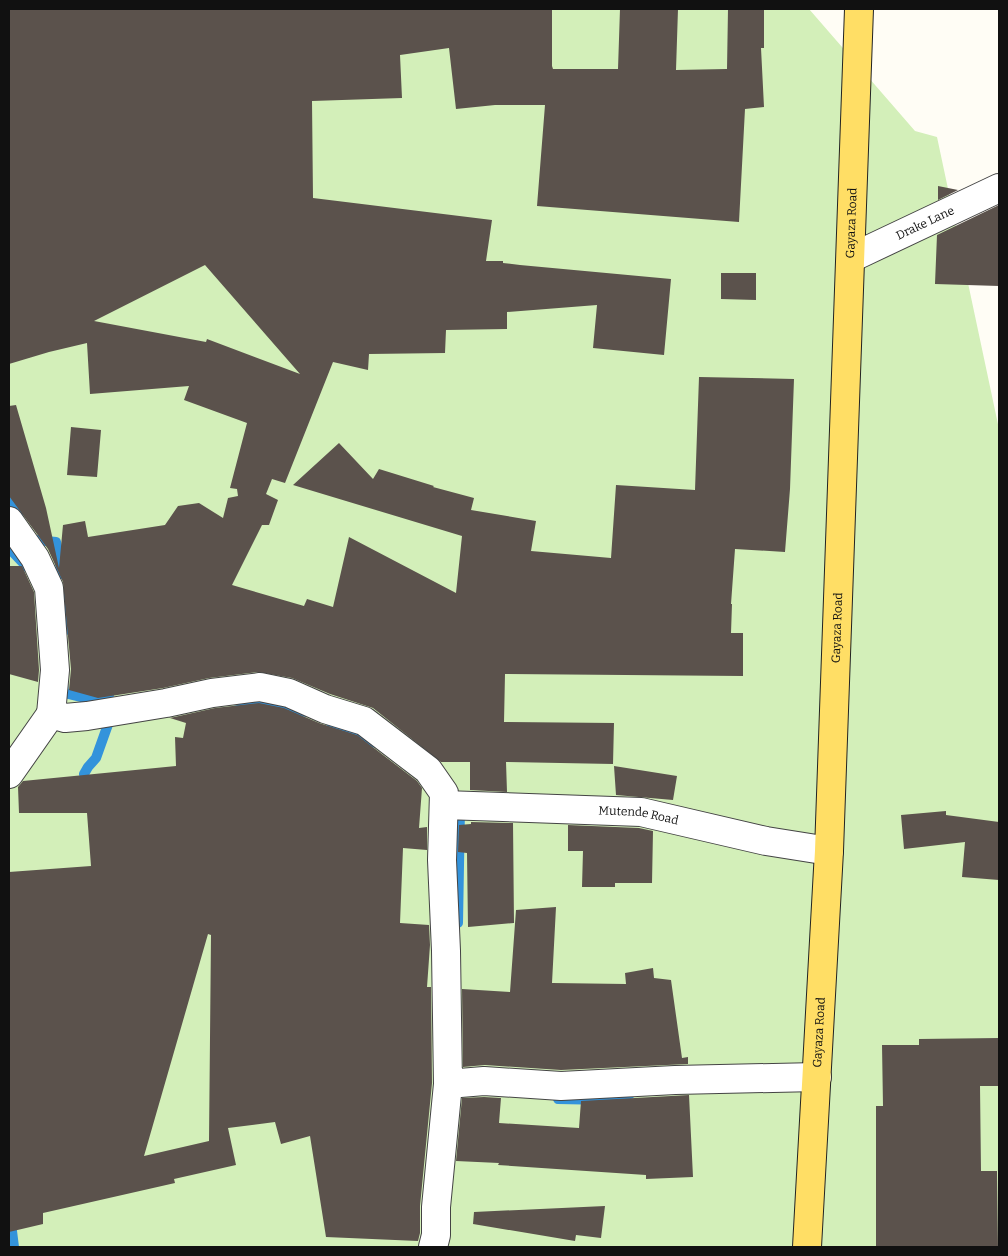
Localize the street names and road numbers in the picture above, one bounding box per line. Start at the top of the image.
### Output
street label: Gayaza Road [843,187,860,259]
street label: Drake Lane [894,203,956,243]
street label: Gayaza Road [829,592,845,663]
street label: Mutende Road [598,803,680,827]
street label: Gayaza Road [810,997,828,1068]

